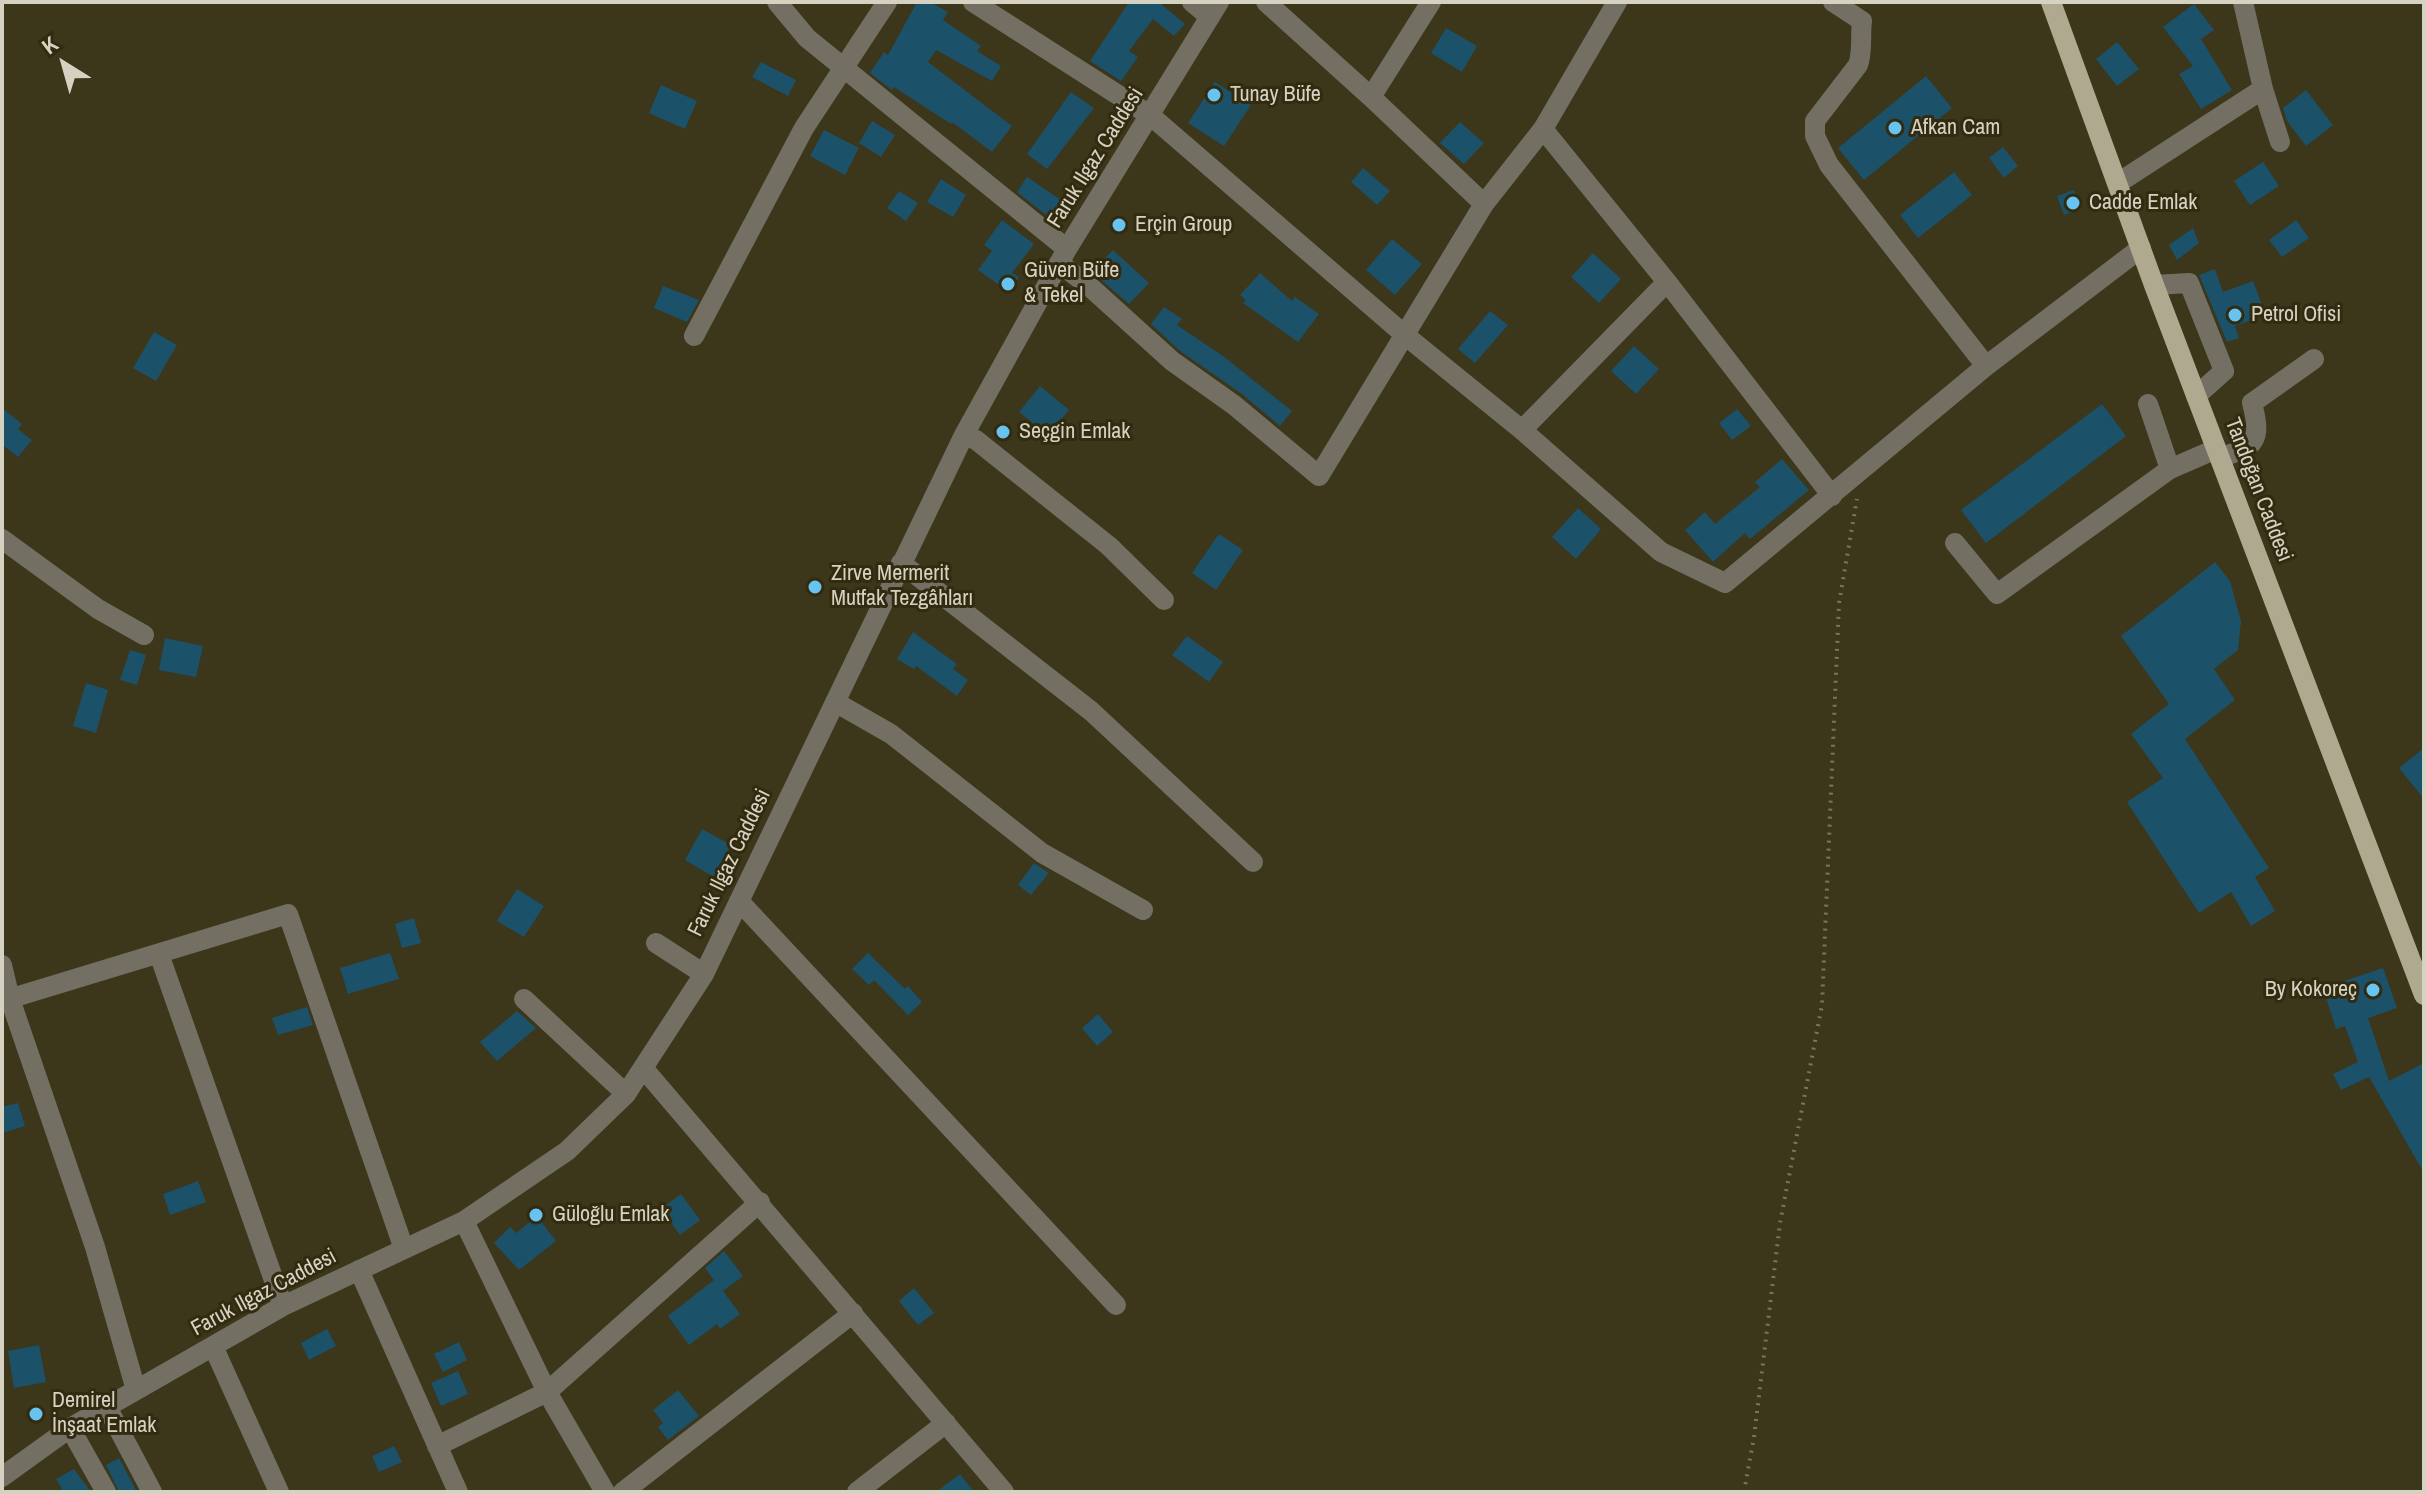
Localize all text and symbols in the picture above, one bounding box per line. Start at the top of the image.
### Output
north arrow [24,24,104,104]
text: K [35,29,64,61]
place label: Tunay Büfe [1230,82,1321,108]
street label: Faruk Ilgaz Caddesi [1042,83,1150,233]
marker: Tunay Büfe [1205,86,1223,104]
place label: Afkan Cam [1911,115,2000,141]
marker: Afkan Cam [1886,119,1904,137]
place label: Cadde Emlak [2089,190,2197,216]
marker: Cadde Emlak [2064,194,2082,212]
place label: Erçin Group [1135,212,1232,238]
marker: Erçin Group [1110,216,1128,234]
place label: Güven Büfe & Tekel [1024,258,1119,310]
marker: Güven Büfe & Tekel [999,275,1017,293]
place label: Petrol Ofisi [2251,302,2341,328]
marker: Petrol Ofisi [2226,306,2244,324]
street label: Tandoğan Caddesi [2218,414,2298,566]
place label: Seçgin Emlak [1019,419,1130,445]
marker: Seçgin Emlak [994,423,1012,441]
place label: Zirve Mermerit Mutfak Tezgâhları [831,561,973,612]
marker: Zirve Mermerit Mutfak Tezgâhları [806,578,824,596]
street label: Faruk Ilgaz Caddesi [683,785,777,941]
place label: By Kokoreç [2265,977,2357,1003]
marker: By Kokoreç [2364,981,2382,999]
place label: Güloğlu Emlak [552,1202,669,1228]
marker: Güloğlu Emlak [527,1206,545,1224]
street label: Faruk Ilgaz Caddesi [187,1244,341,1342]
place label: Demirel İnşaat Emlak [52,1388,156,1440]
marker: Demirel İnşaat Emlak [27,1405,45,1423]

